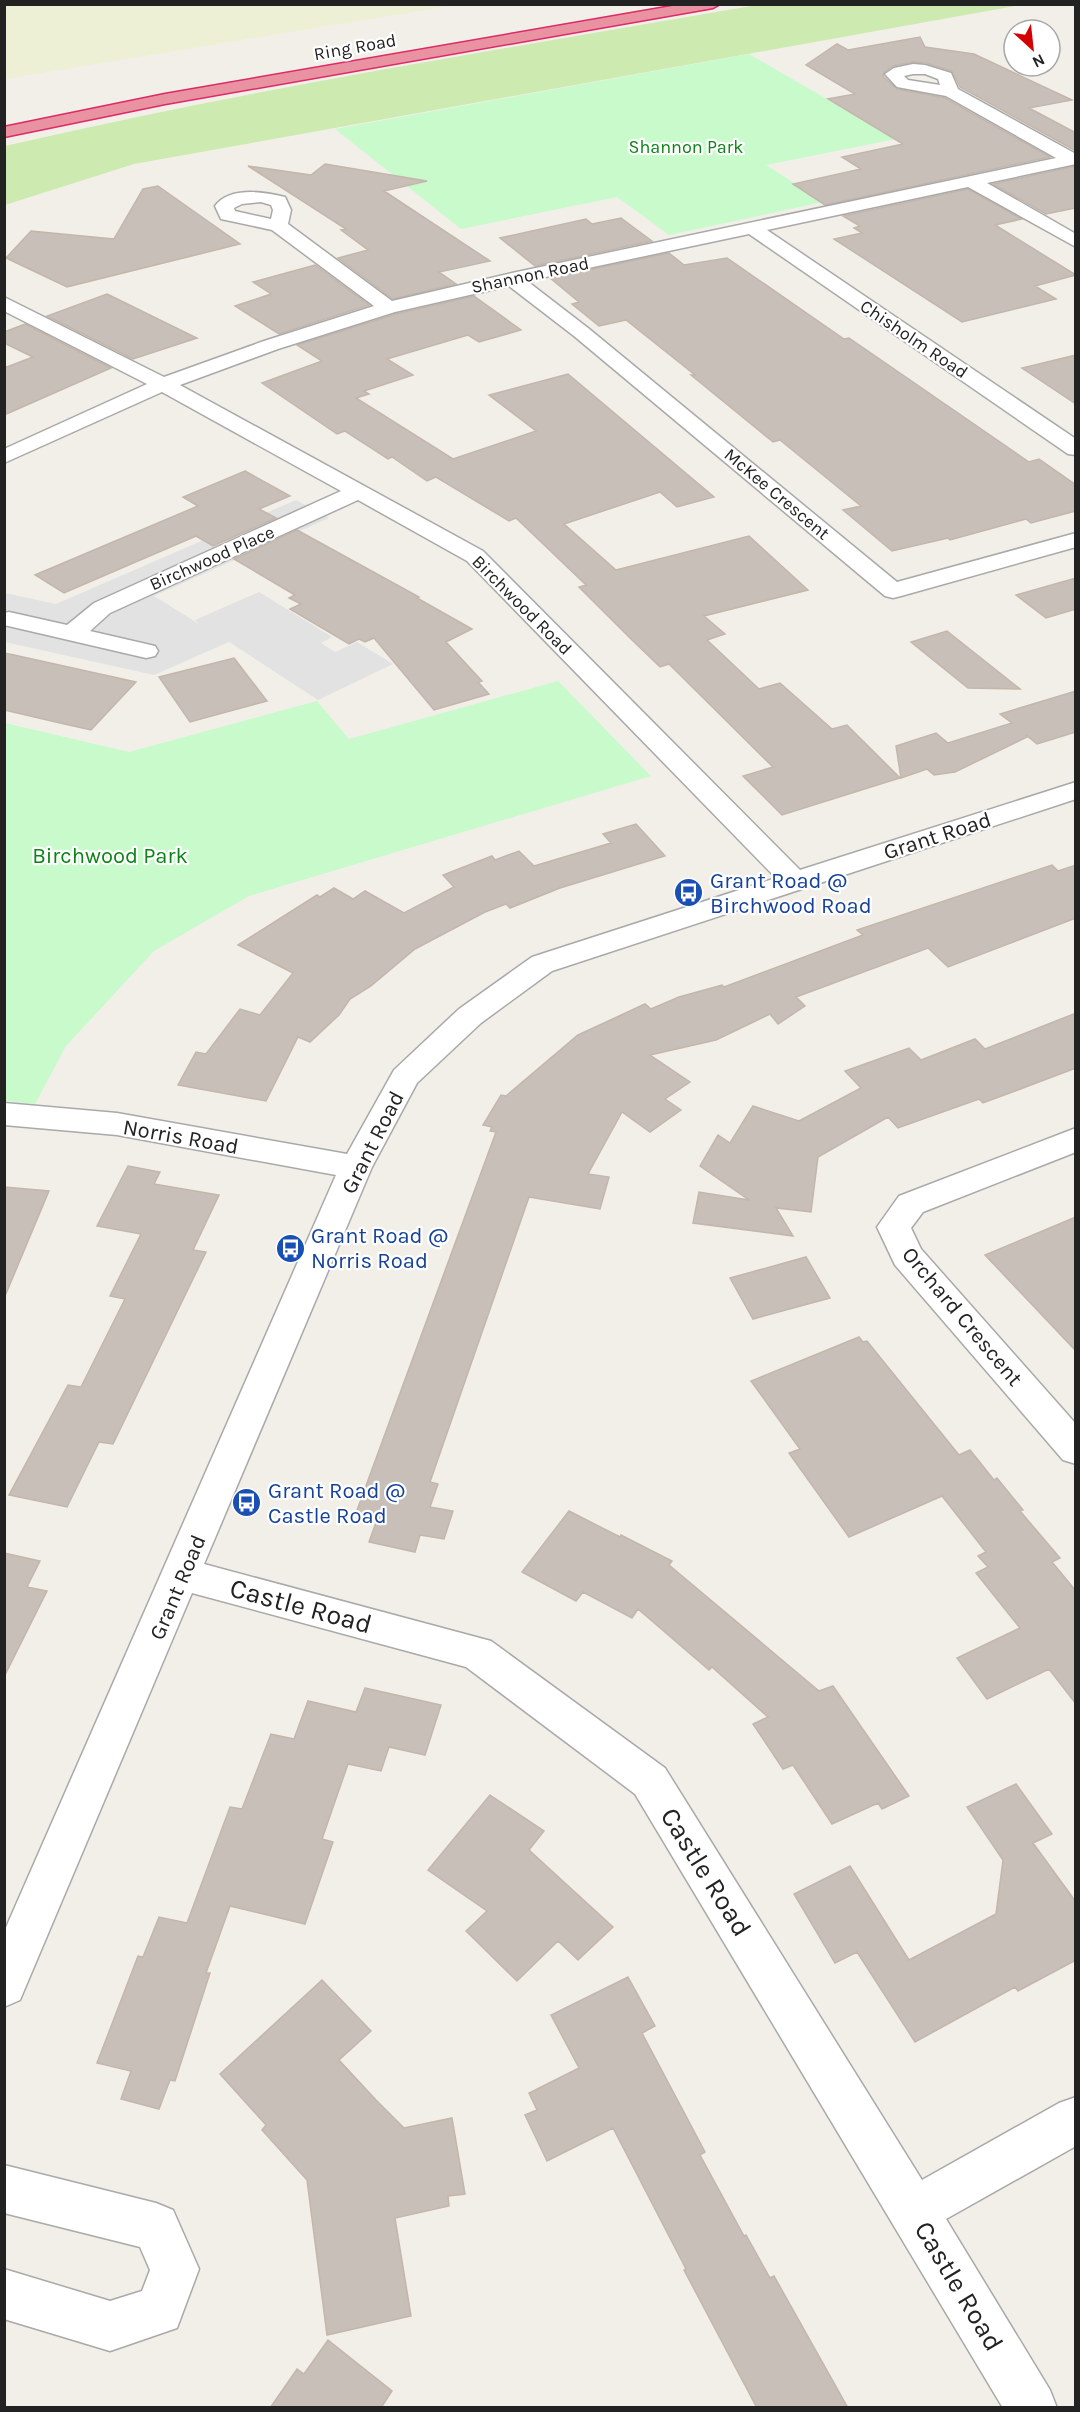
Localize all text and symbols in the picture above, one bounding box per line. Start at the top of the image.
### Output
north arrow [1002,18,1062,78]
street label: Ring Road [312,29,398,65]
text: N [1029,50,1048,72]
park label: Shannon Park [629,136,743,158]
street label: Shannon Road [469,252,591,298]
street label: Chisholm Road [856,295,972,383]
street label: McKee Crescent [720,444,834,545]
street label: Birchwood Place [146,521,278,595]
street label: Birchwood Road [467,550,577,660]
street label: Grant Road [880,806,994,866]
park label: Birchwood Park [32,843,188,869]
place label: Grant Road @ Birchwood Road [710,868,872,919]
bus stop icon: Grant Road @ Birchwood Road [673,877,705,909]
street label: Grant Road [336,1087,410,1198]
street label: Norris Road [121,1114,241,1160]
place label: Grant Road @ Norris Road [311,1223,449,1274]
bus stop icon: Grant Road @ Norris Road [274,1232,306,1264]
street label: Orchard Crescent [896,1242,1028,1391]
place label: Grant Road @ Castle Road [268,1478,406,1529]
bus stop icon: Grant Road @ Castle Road [231,1487,263,1519]
street label: Grant Road [144,1531,212,1644]
street label: Castle Road [226,1572,376,1640]
street label: Castle Road [654,1802,758,1942]
street label: Castle Road [908,2215,1010,2357]

